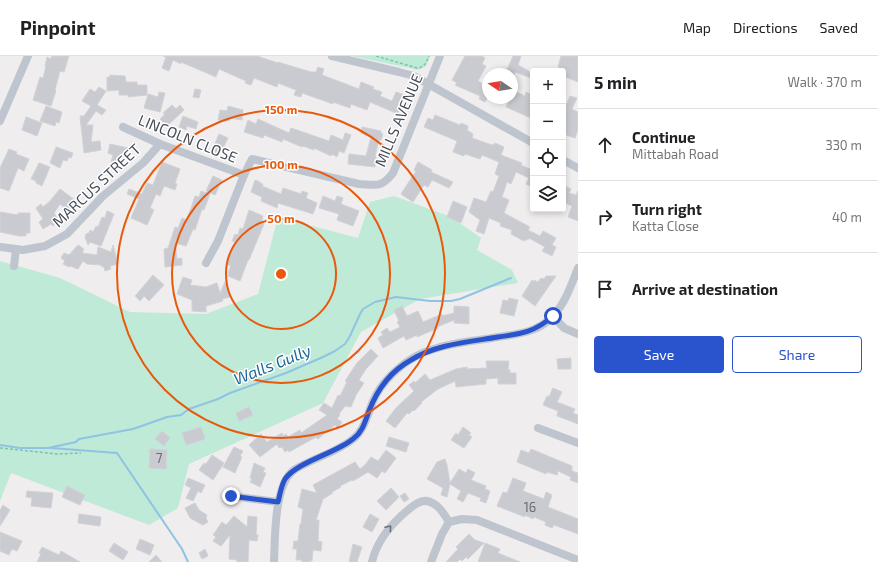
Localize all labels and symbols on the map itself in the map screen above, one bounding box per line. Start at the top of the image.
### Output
north arrow [482,68,518,104]
street label: MILLS AVENUE [370,71,426,169]
text: 150 m [265,102,297,116]
street label: LINCOLN CLOSE [136,110,240,166]
street label: MARCUS STREET [48,139,144,230]
text: 100 m [264,157,298,171]
text: 50 m [267,211,295,225]
centre of rings [274,267,288,281]
route start [544,307,562,325]
water label: Walls Gully [231,340,314,389]
house number: 7 [156,450,163,466]
route end [222,487,240,505]
house number: 16 [524,499,536,515]
one-way arrow [385,525,392,532]

